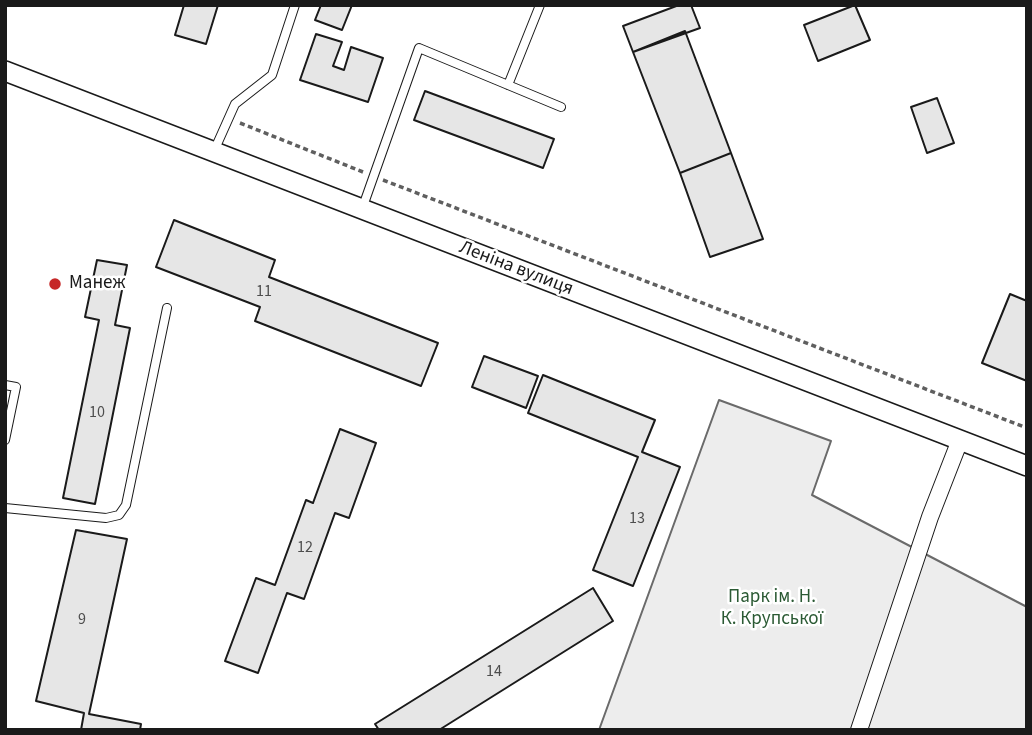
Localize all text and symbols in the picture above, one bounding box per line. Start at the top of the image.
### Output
street label: Леніна вулиця [456,237,576,301]
place label: Манеж [69,273,125,295]
marker: Манеж [47,276,63,292]
house number: 11 [256,282,272,302]
house number: 10 [89,403,105,423]
house number: 13 [629,509,645,529]
house number: 12 [297,538,313,558]
park label: Парк ім. Н. К. Крупської [721,587,823,631]
house number: 9 [78,610,86,630]
house number: 14 [486,662,502,682]

